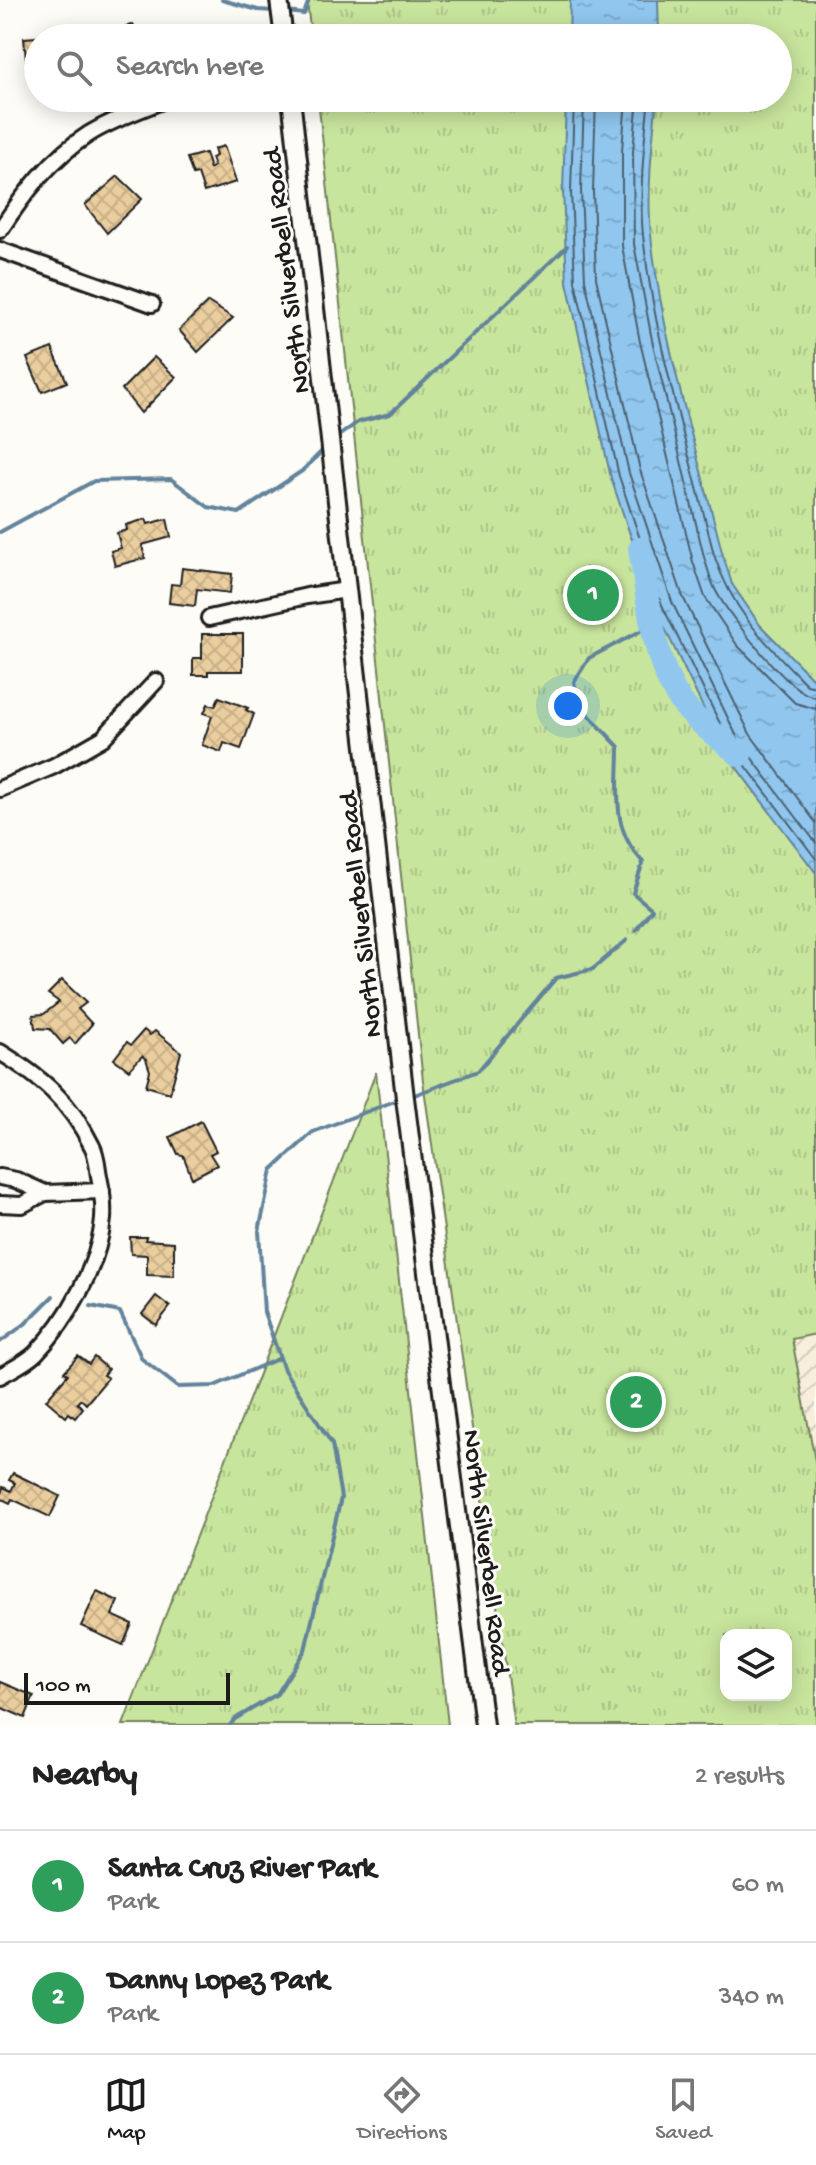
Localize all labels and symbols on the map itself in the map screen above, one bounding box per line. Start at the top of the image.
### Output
street label: North Silverbell Road [257,143,320,395]
pin: 1 [567,565,619,625]
your location [548,686,588,726]
street label: North Silverbell Road [333,787,392,1039]
pin: 2 [610,1372,662,1432]
street label: North Silverbell Road [453,1428,516,1680]
scale bar [24,1669,230,1705]

